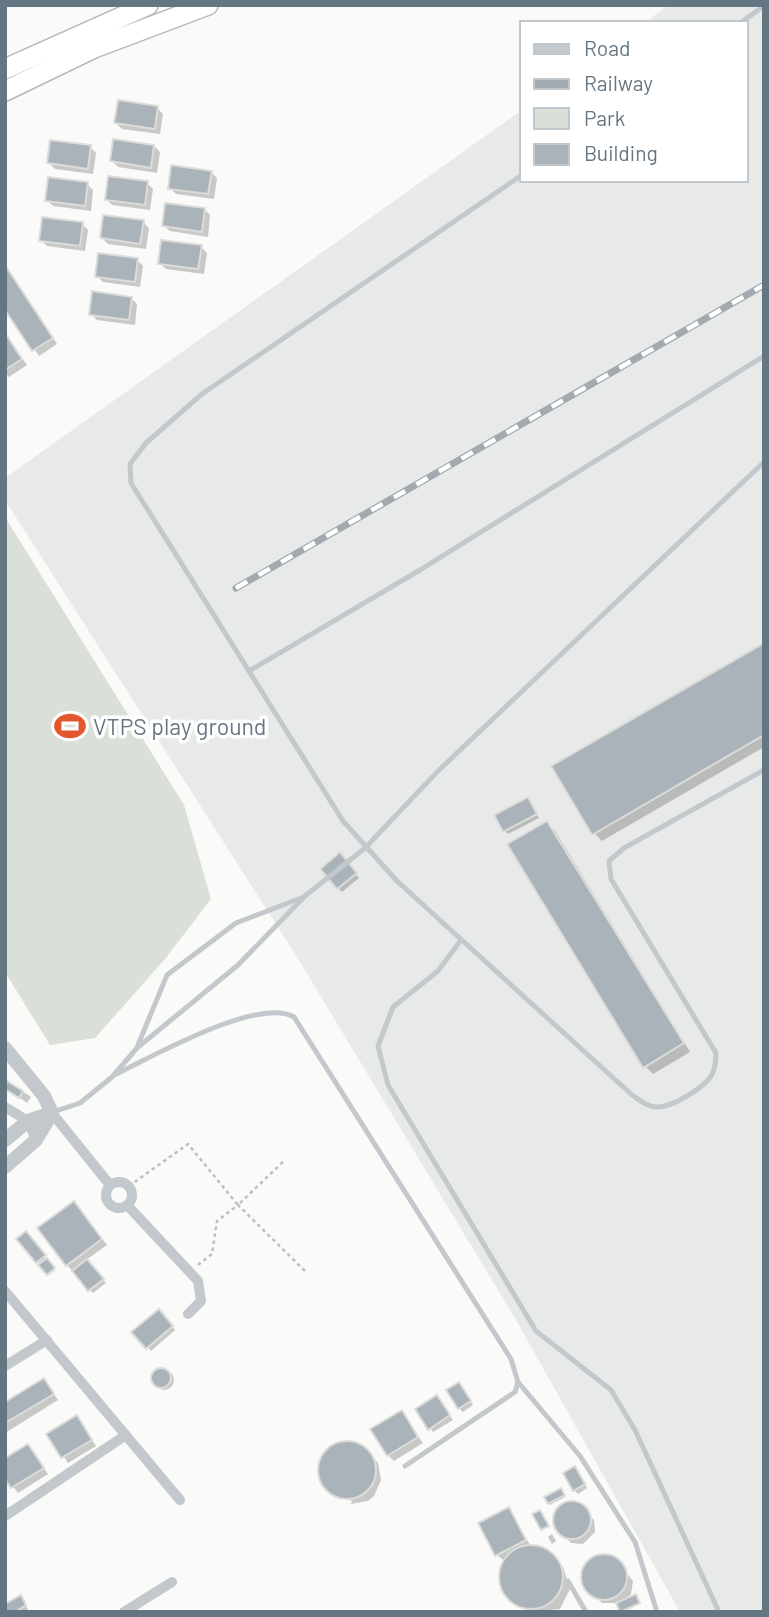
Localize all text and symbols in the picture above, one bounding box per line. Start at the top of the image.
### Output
legend [520,21,748,182]
text: Road [584,35,630,60]
text: Railway [584,70,653,95]
text: Park [584,105,625,130]
text: Building [584,140,658,165]
sports icon: VTPS play ground [53,709,87,743]
place label: VTPS play ground [93,712,266,740]

